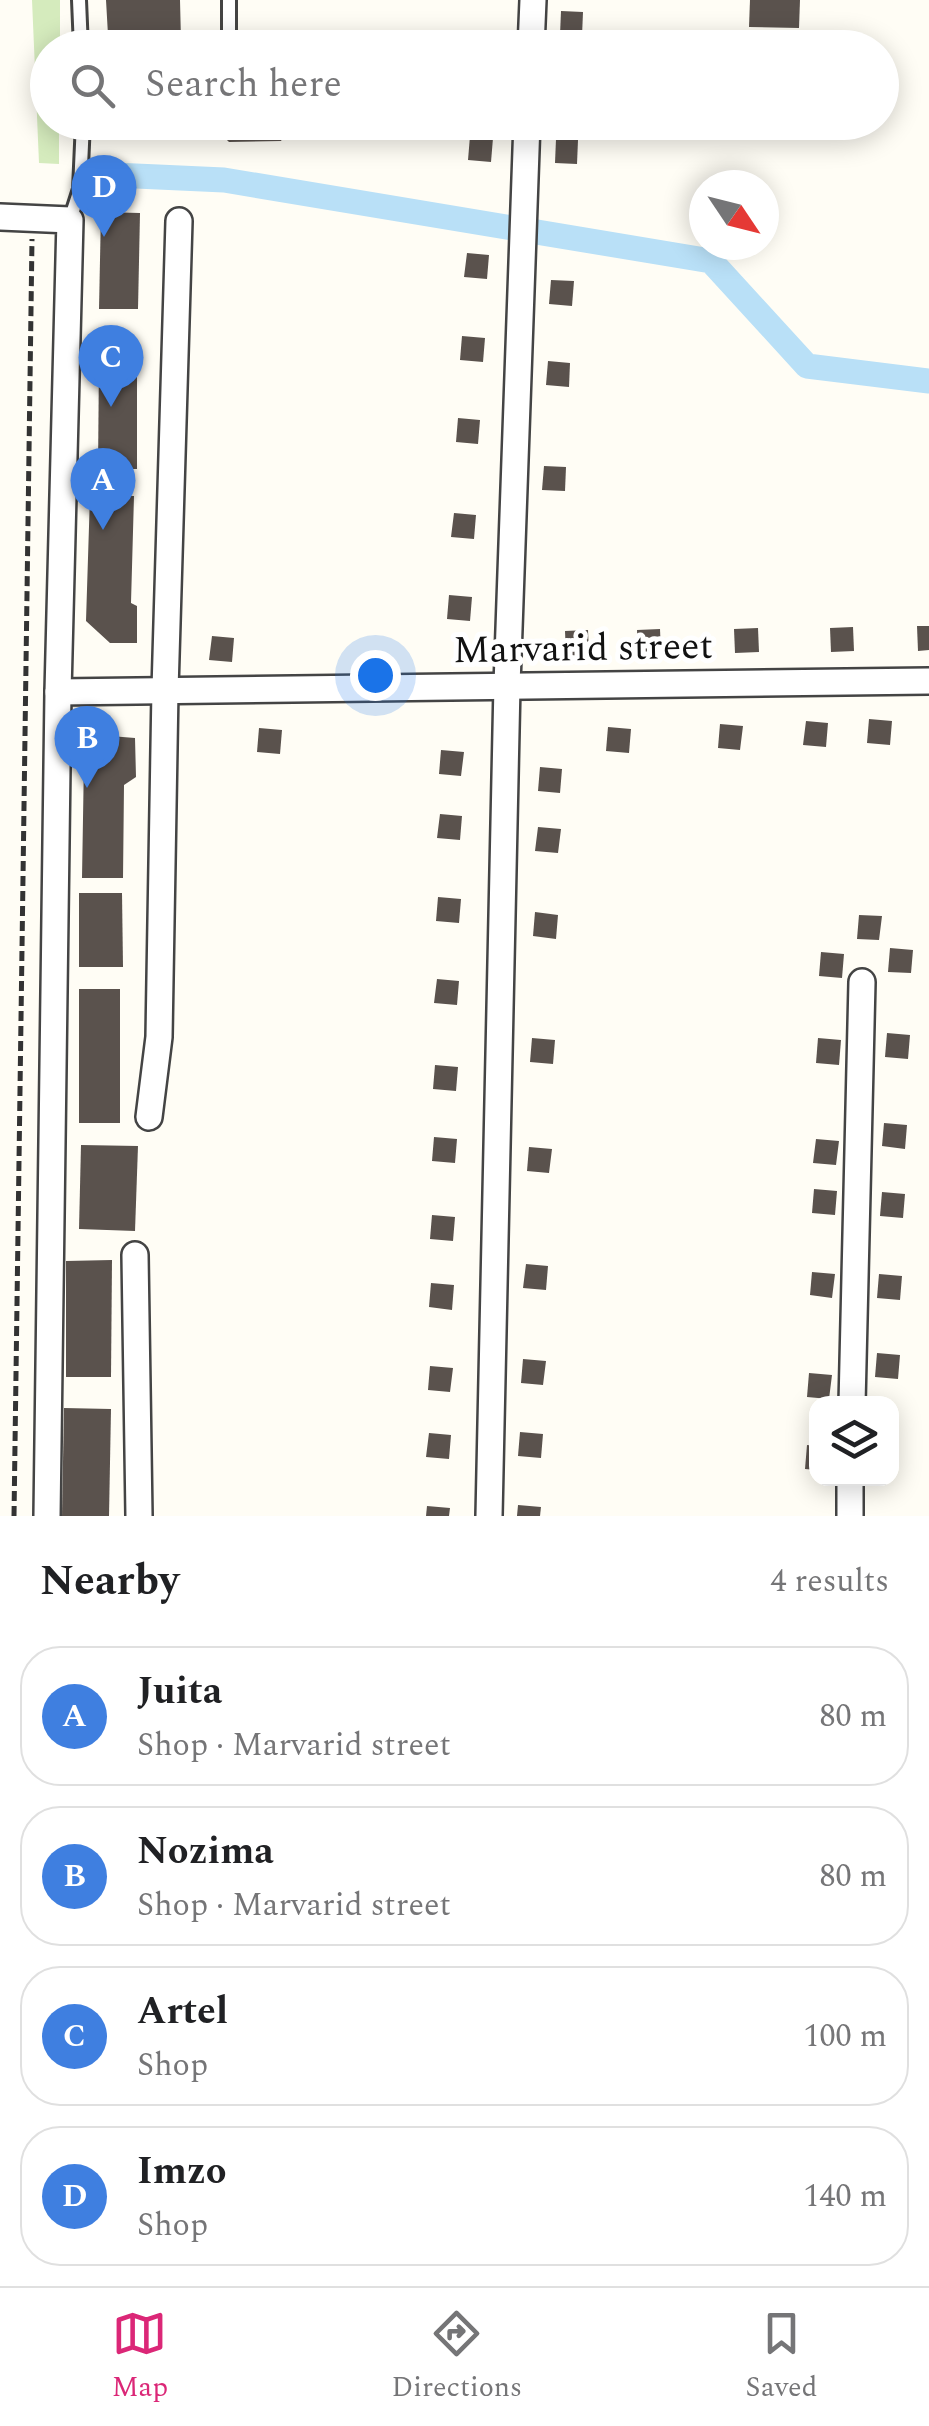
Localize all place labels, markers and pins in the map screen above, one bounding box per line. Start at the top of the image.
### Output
pin: D [72,154,136,237]
pin: C [78,324,144,407]
pin: A [70,448,136,530]
pin: B [54,706,120,788]

